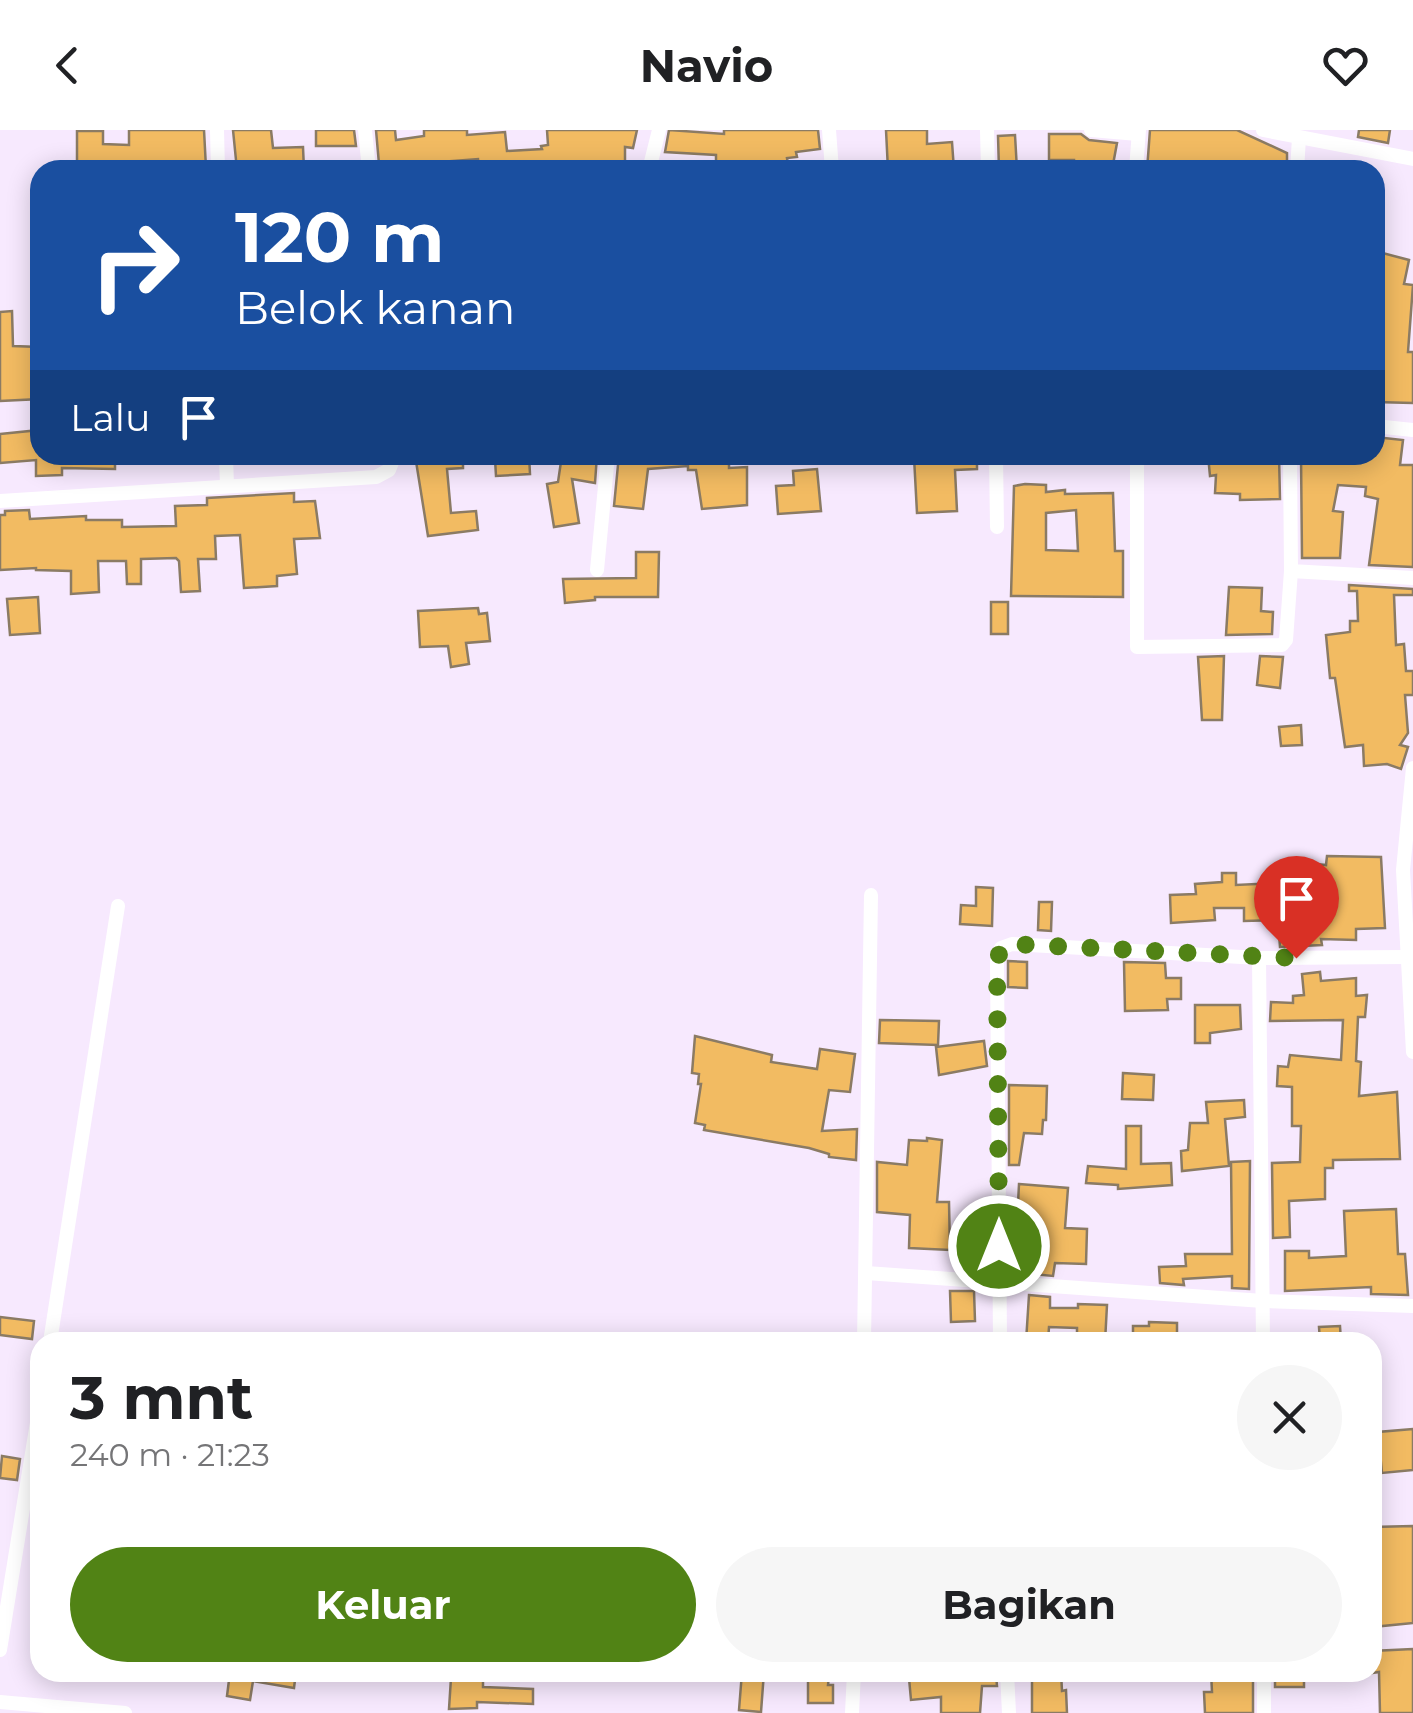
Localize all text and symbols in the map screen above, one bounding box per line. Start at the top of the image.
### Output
icon: back [40,38,95,93]
text: Navio [640,38,773,93]
icon: heart [1318,38,1373,93]
text: 120 m [235,194,445,280]
icon: right [70,200,200,330]
text: Belok kanan [235,280,516,335]
icon: arrive [171,390,226,445]
text: Lalu [70,394,151,441]
pin [1254,856,1339,959]
icon: arrive [1269,871,1324,926]
position arrow [947,1194,1051,1298]
text: 3 mnt [70,1361,253,1434]
button: close [1237,1365,1342,1470]
text: 240 m · 21:23 [70,1435,270,1474]
button: Keluar [70,1547,696,1662]
button: Bagikan [716,1547,1342,1662]

